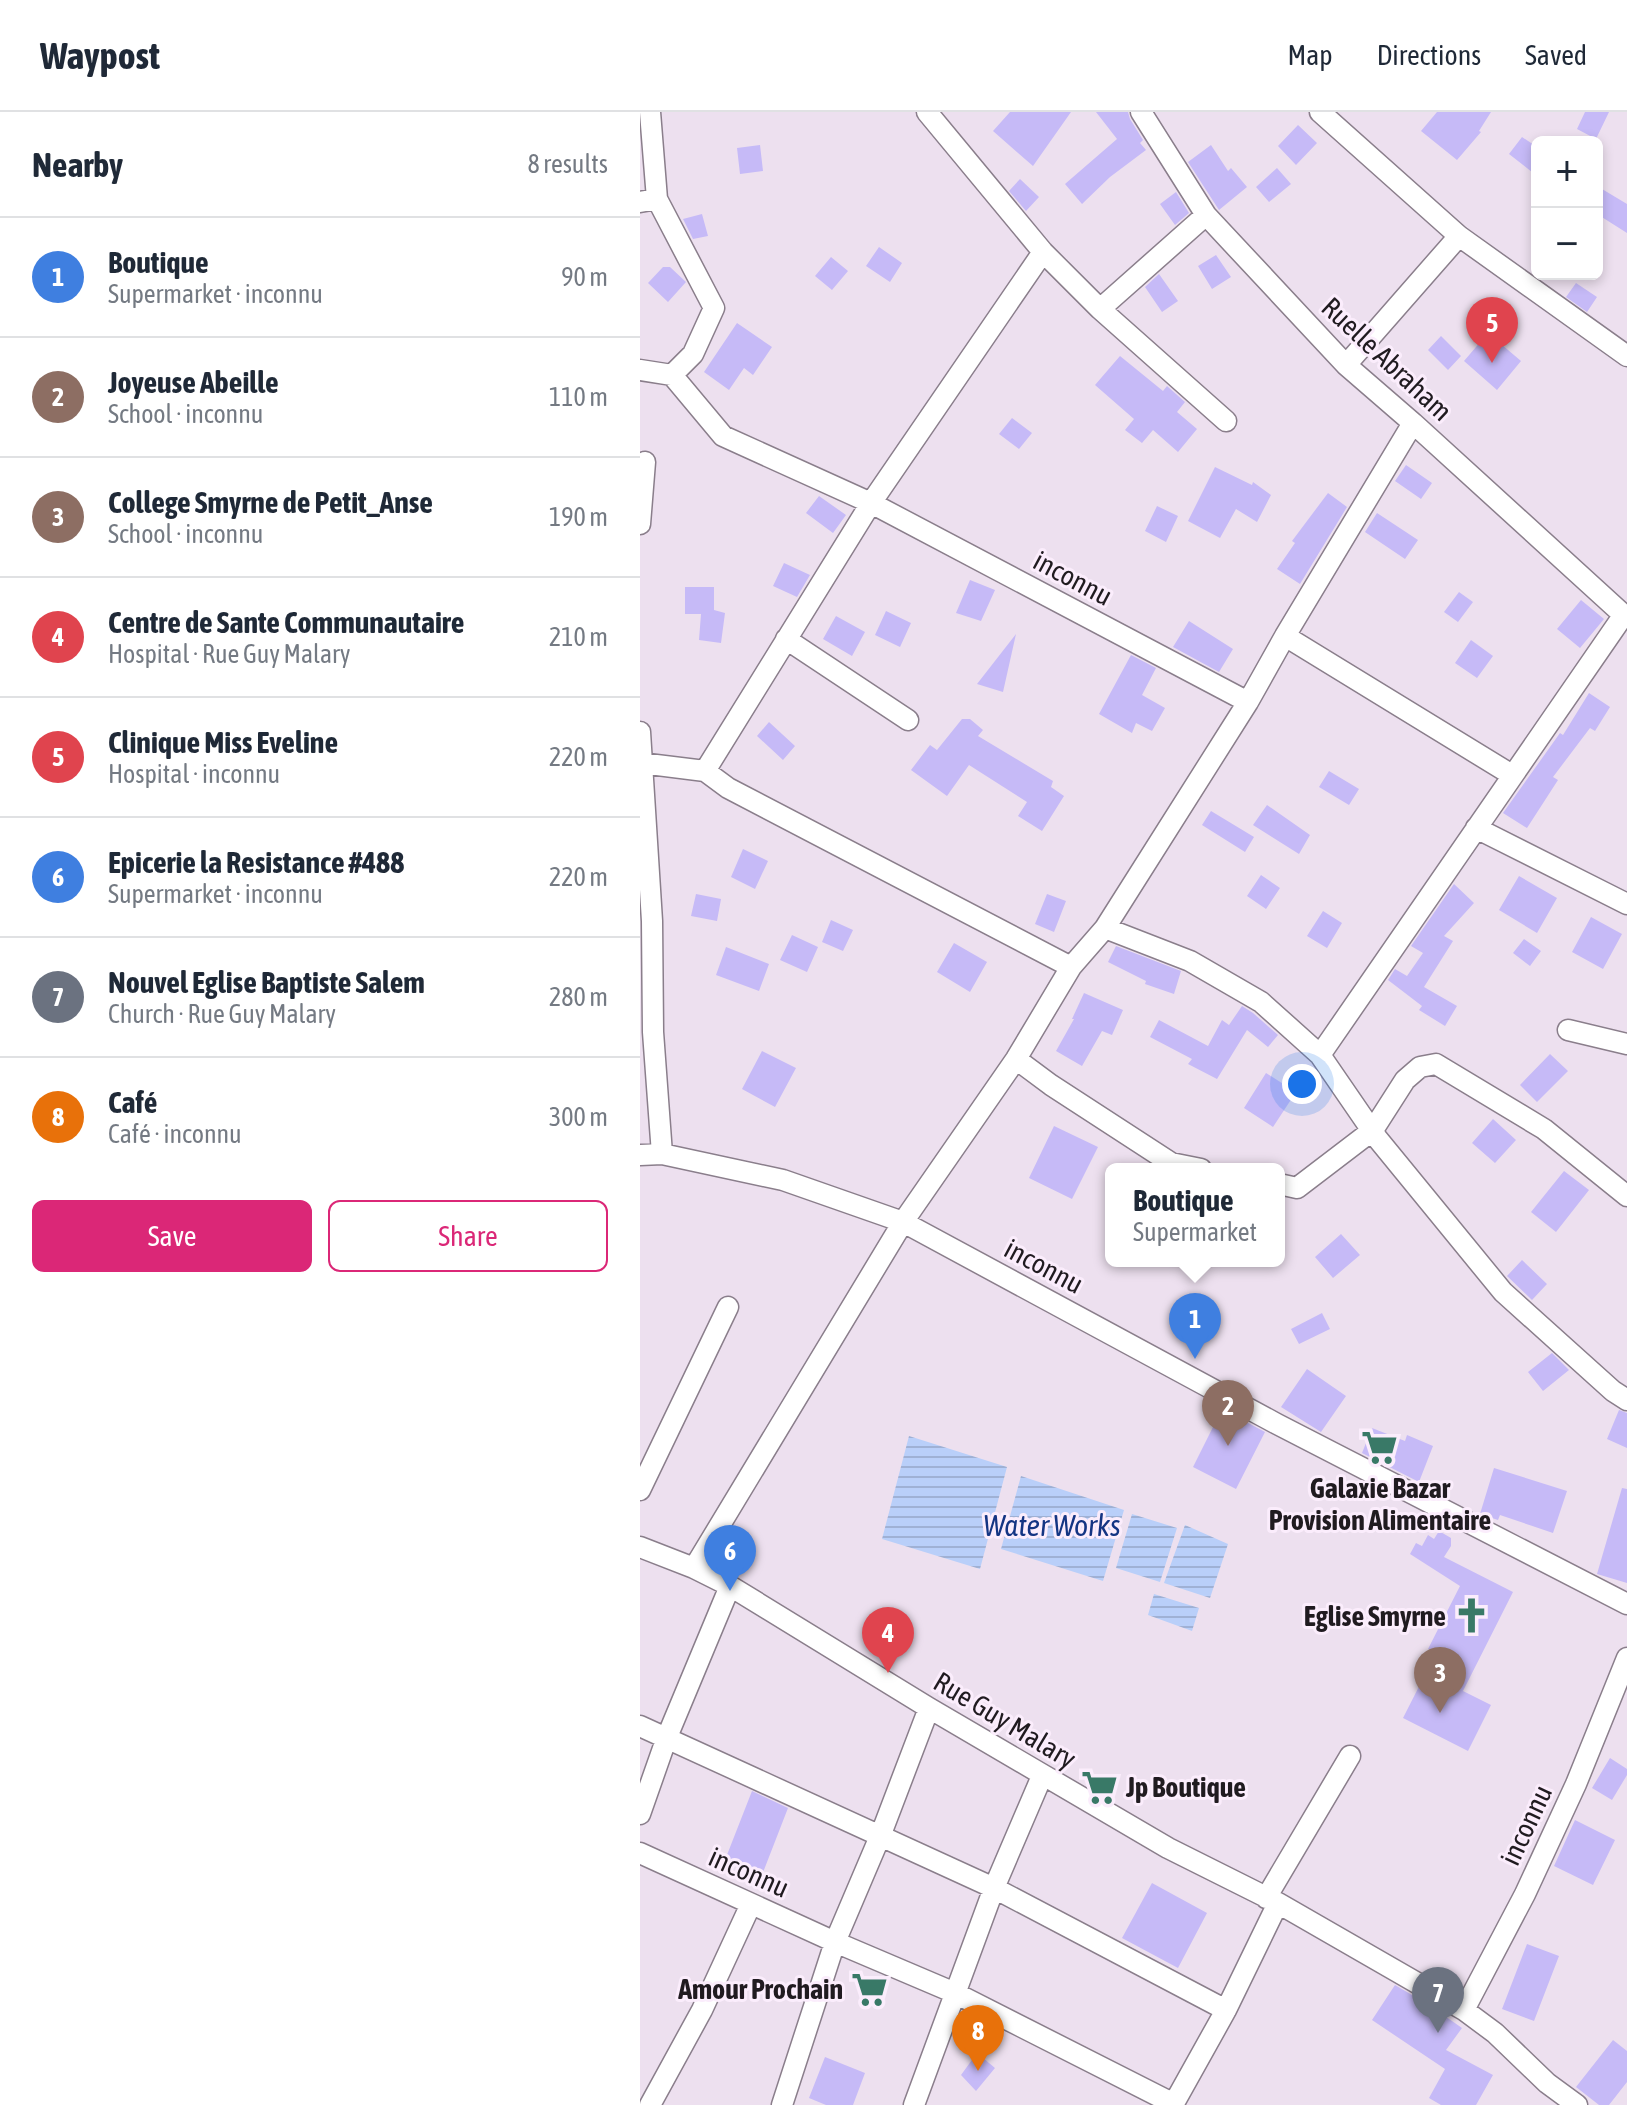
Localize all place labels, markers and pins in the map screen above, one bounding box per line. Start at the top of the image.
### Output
pin: 5 [1466,297,1518,363]
pin: 1 [1169,1293,1221,1359]
pin: 2 [1202,1380,1254,1446]
supermarket icon: Galaxie Bazar Provision Alimentaire [1361,1429,1399,1467]
place label: Galaxie Bazar Provision Alimentaire [1269,1472,1491,1536]
pin: 6 [704,1525,756,1591]
church icon: Eglise Smyrne [1453,1597,1491,1635]
place label: Eglise Smyrne [1304,1600,1446,1632]
pin: 4 [862,1607,914,1673]
pin: 3 [1414,1647,1466,1713]
supermarket icon: Jp Boutique [1081,1768,1119,1806]
place label: Jp Boutique [1125,1771,1246,1803]
pin: 7 [1412,1967,1464,2033]
supermarket icon: Amour Prochain [850,1970,888,2008]
place label: Amour Prochain [677,1973,843,2005]
pin: 8 [952,2005,1004,2071]

